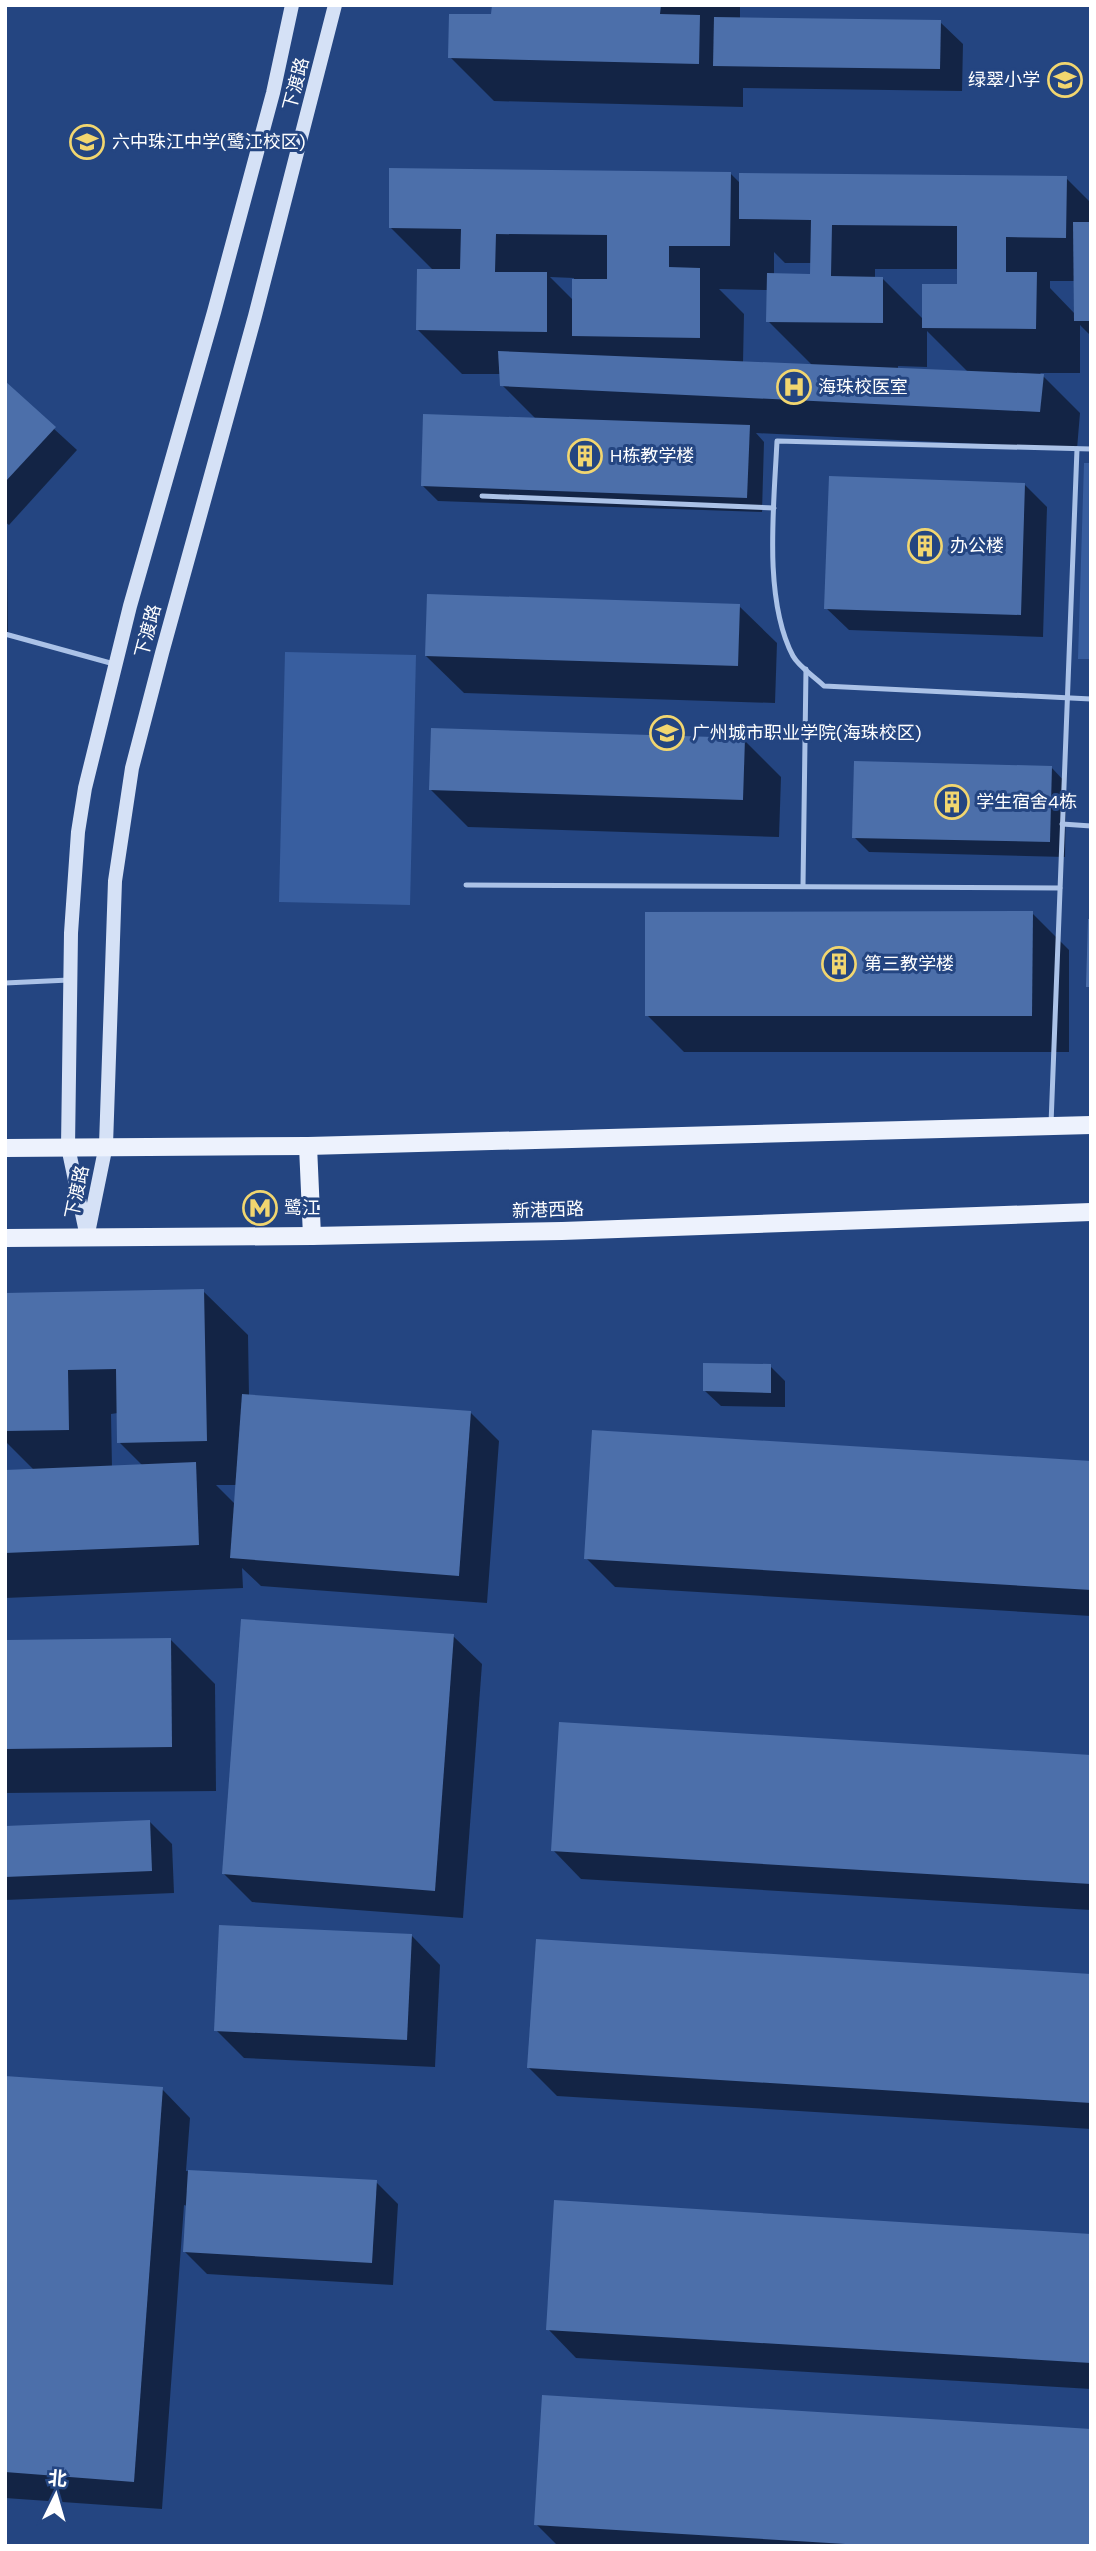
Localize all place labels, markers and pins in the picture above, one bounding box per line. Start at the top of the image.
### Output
school or university icon: 绿翠小学 [1046,61,1084,99]
place label: 绿翠小学 [968,68,1040,92]
school or university icon: 六中珠江中学(鹭江校区) [68,123,106,161]
place label: 六中珠江中学(鹭江校区) [112,130,305,154]
hospital icon: 海珠校医室 [775,368,813,406]
place label: 海珠校医室 [818,375,908,399]
building icon: H栋教学楼 [566,437,604,475]
place label: H栋教学楼 [610,444,694,468]
building icon: 办公楼 [906,527,944,565]
place label: 办公楼 [950,534,1004,558]
school or university icon: 广州城市职业学院(海珠校区) [648,714,686,752]
place label: 广州城市职业学院(海珠校区) [692,721,921,745]
building icon: 学生宿舍4栋 [933,783,971,821]
place label: 学生宿舍4栋 [976,790,1077,814]
building icon: 第三教学楼 [820,945,858,983]
place label: 第三教学楼 [864,952,954,976]
metro station icon: 鹭江 [241,1189,279,1227]
place label: 鹭江 [284,1196,320,1220]

